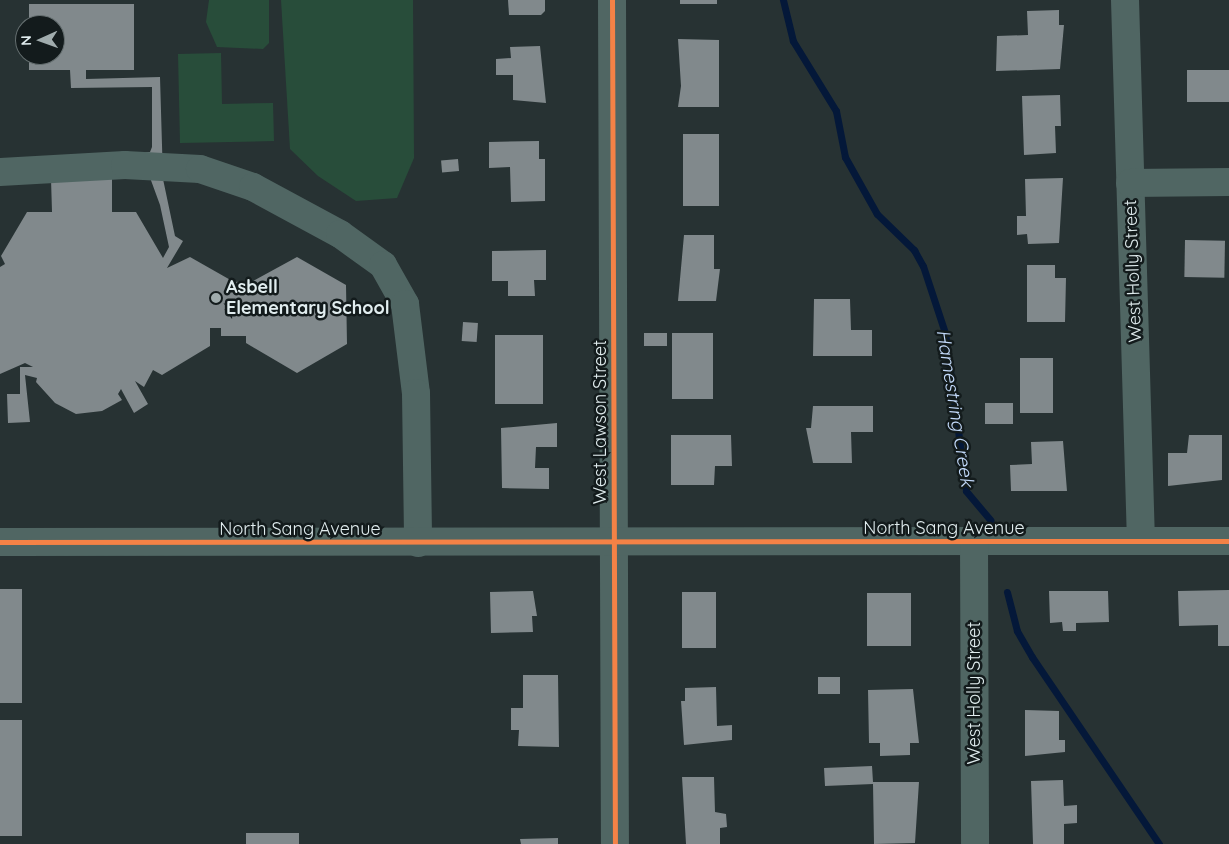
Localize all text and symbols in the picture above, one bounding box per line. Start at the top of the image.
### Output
north arrow [15,15,65,65]
text: N [17,35,35,46]
street label: West Holly Street [1120,199,1146,343]
place label: Asbell Elementary School [226,277,390,320]
marker: Asbell Elementary School [210,292,222,304]
water label: Hamestring Creek [931,328,979,488]
street label: West Lawson Street [589,340,611,504]
street label: North Sang Avenue [863,517,1025,539]
street label: North Sang Avenue [219,518,381,540]
street label: West Holly Street [963,622,985,764]

